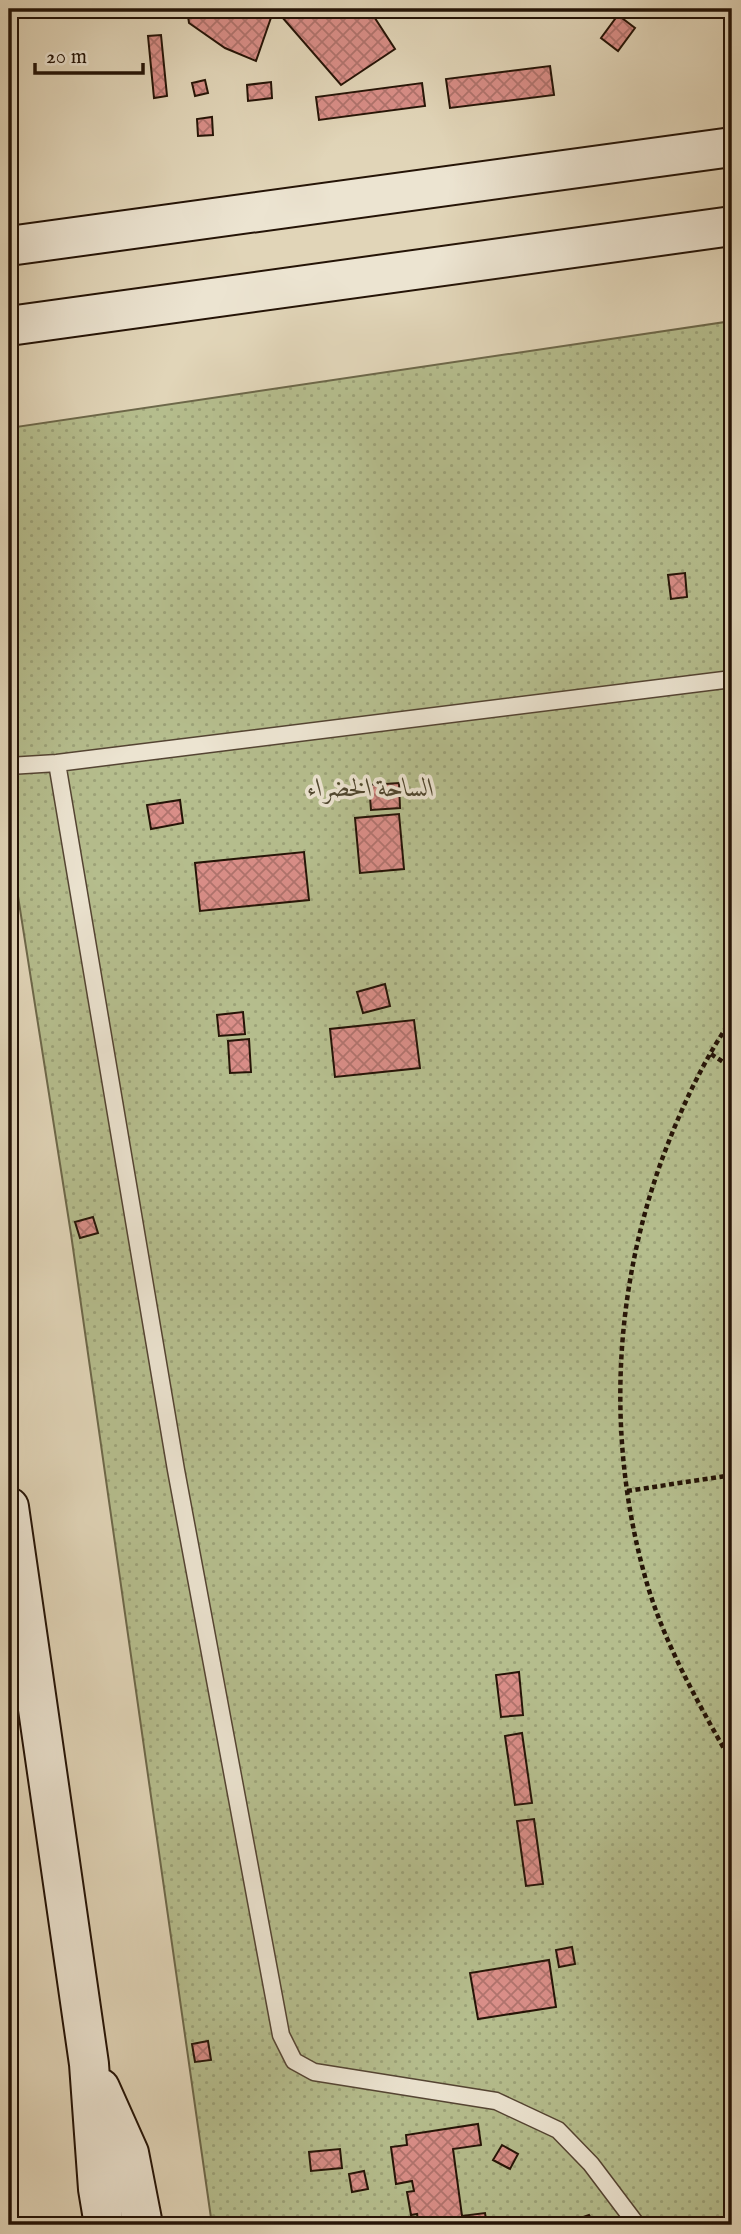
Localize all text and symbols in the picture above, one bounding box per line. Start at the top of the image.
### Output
scale bar [35,32,144,76]
text: 20 m [46,44,87,71]
park label: الساحة الخضراء [307,772,435,805]

